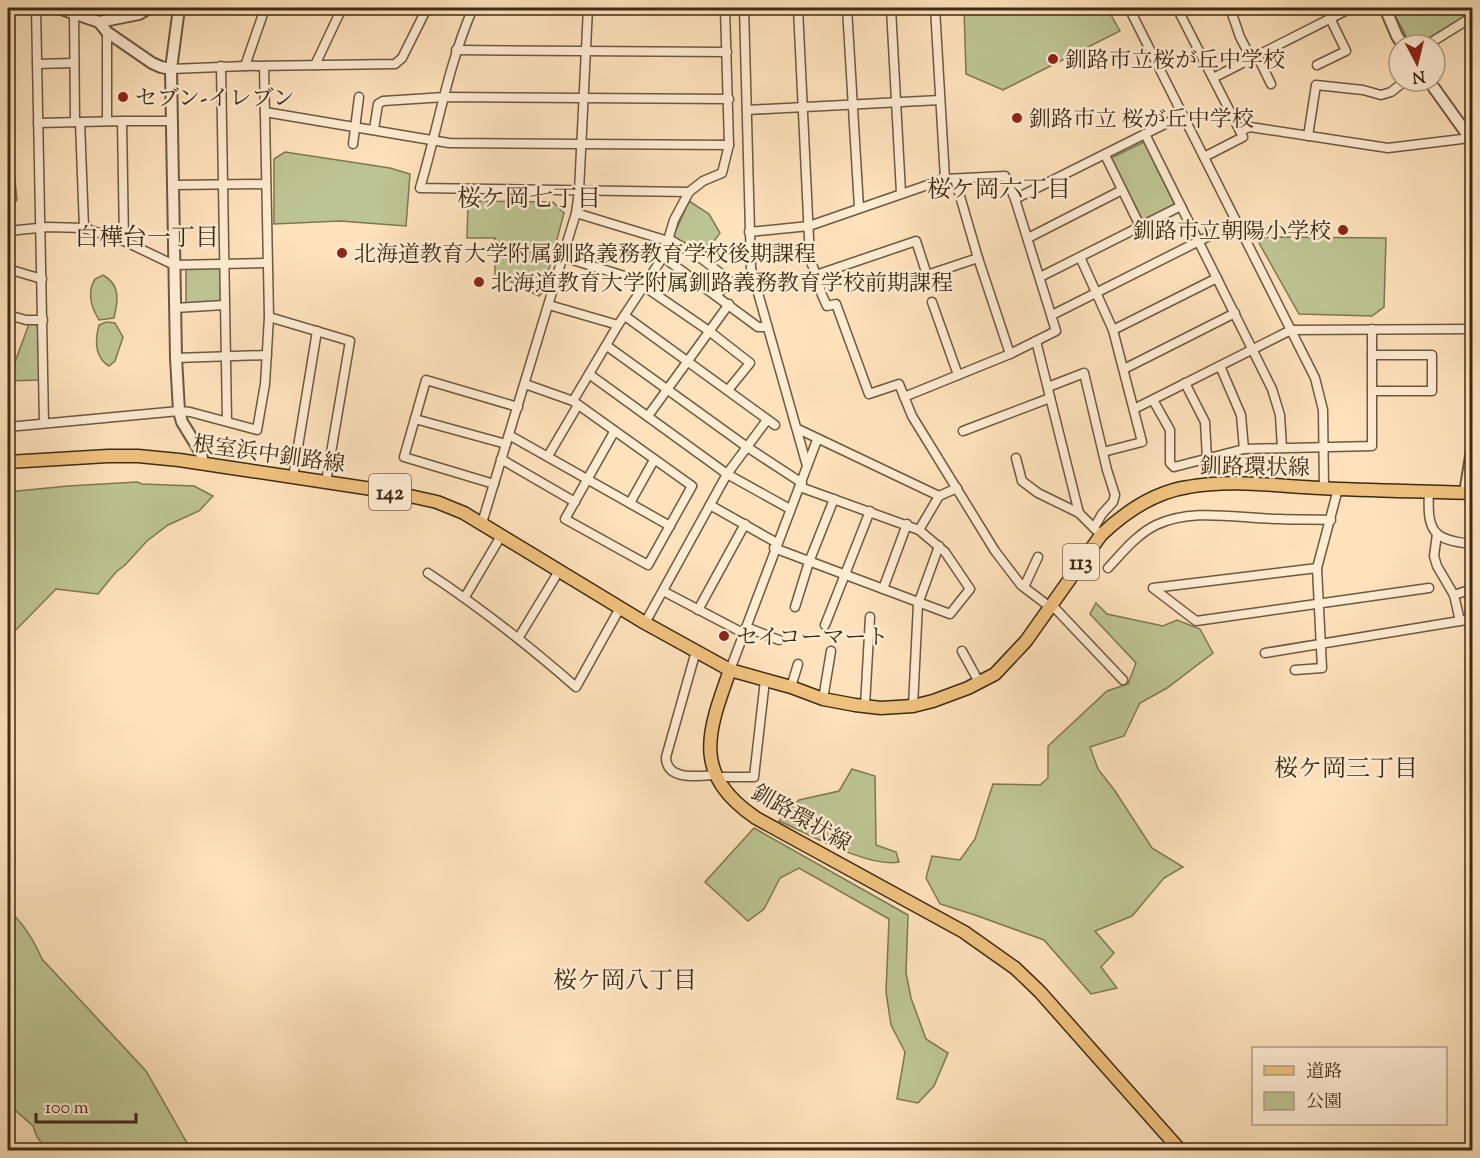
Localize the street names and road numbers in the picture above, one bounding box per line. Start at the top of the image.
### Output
street label: 根室浜中釧路線 [190,429,347,483]
street label: 釧路環状線 [1200,452,1310,486]
road number: 142 [369,474,411,510]
road number: 113 [1063,544,1099,580]
street label: 釧路環状線 [745,778,856,861]

